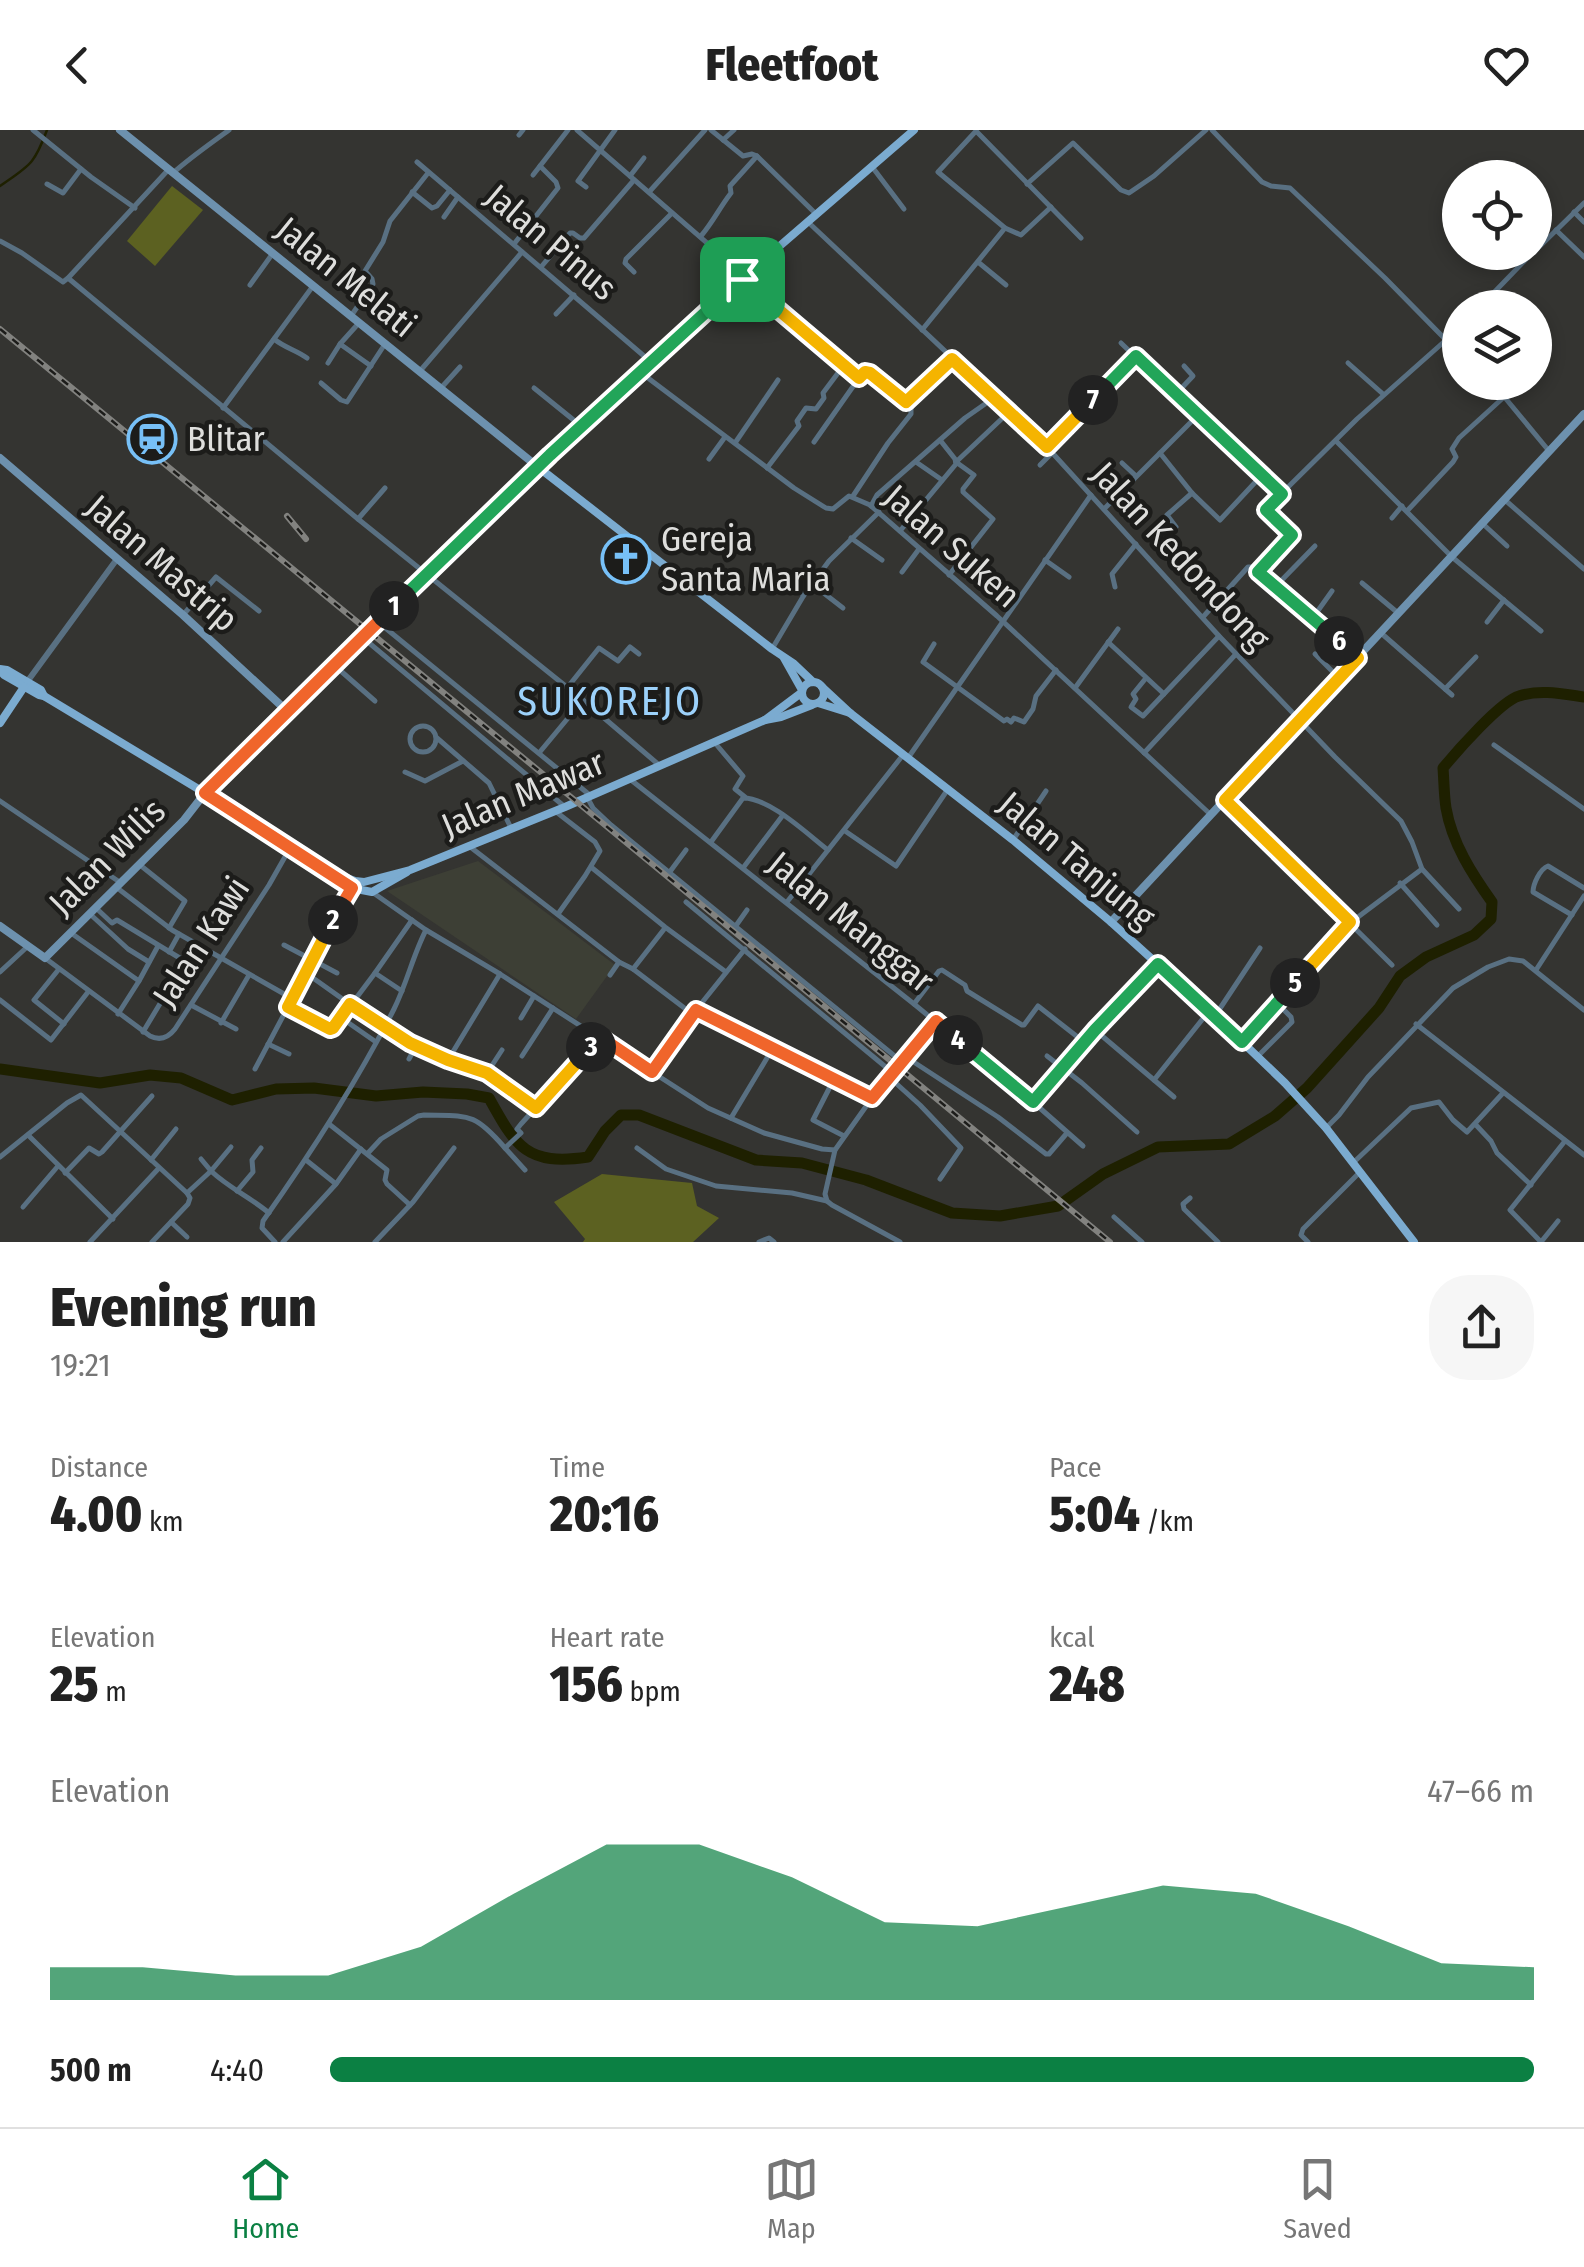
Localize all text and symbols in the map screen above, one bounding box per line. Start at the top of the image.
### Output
icon: back [50,38,105,93]
text: Fleetfoot [706,38,878,92]
icon: heart [1479,38,1534,93]
map controls [1442,160,1552,400]
button: locate [1442,160,1552,270]
street label: Jalan Pinus [477,175,625,309]
street label: Jalan Melati [268,208,424,346]
pin [700,237,785,322]
icon: arrive [715,252,770,307]
button: layers [1442,290,1552,400]
pin: 7 [1068,375,1118,425]
text: 7 [1087,383,1099,416]
station icon: Blitar [126,413,178,465]
place label: Blitar [187,418,265,460]
street label: Jalan Kedondong [1083,453,1279,659]
street label: Jalan Suken [875,475,1029,617]
street label: Jalan Mastrip [78,486,246,640]
place label: Gereja Santa Maria [661,518,831,600]
church icon: Gereja Santa Maria [600,533,652,585]
pin: 1 [369,581,419,631]
text: 1 [388,589,400,622]
pin: 6 [1314,616,1364,666]
text: 6 [1332,624,1346,657]
district label: SUKOREJO [517,678,703,726]
street label: Jalan Mawar [435,741,611,847]
street label: Jalan Tanjung [990,782,1164,938]
street label: Jalan Wilis [40,790,174,924]
street label: Jalan Manggar [760,842,942,1002]
street label: Jalan Kawi [144,869,258,1015]
pin: 2 [308,895,358,945]
text: 2 [327,903,339,936]
pin: 5 [1270,958,1320,1008]
text: 5 [1288,966,1302,999]
pin: 4 [933,1015,983,1065]
pin: 3 [566,1022,616,1072]
text: 4 [951,1023,965,1056]
text: 3 [584,1030,598,1063]
text: Evening run [50,1275,317,1341]
button: share [1429,1275,1534,1380]
text: 19:21 [50,1346,111,1384]
text: Distance [50,1451,148,1484]
text: Time [550,1451,605,1484]
text: Pace [1049,1451,1102,1484]
text: 4.00 [50,1484,142,1544]
text: 20:16 [550,1484,659,1544]
text: 5:04 [1049,1484,1140,1544]
text: km [142,1505,184,1538]
text: /km [1140,1505,1194,1538]
text: Elevation [50,1621,155,1654]
text: Heart rate [550,1621,665,1654]
text: kcal [1049,1621,1095,1654]
text: 25 [50,1654,99,1714]
text: 156 [550,1654,623,1714]
text: 248 [1049,1654,1125,1714]
text: m [99,1675,127,1708]
text: bpm [623,1675,681,1708]
text: Elevation [50,1772,170,1810]
text: 47–66 m [1427,1772,1534,1810]
text: 500 m [50,2051,132,2089]
text: 4:40 [210,2051,264,2089]
tab: Home [232,2152,299,2245]
tab: Map [764,2152,819,2245]
tab: Saved [1283,2152,1352,2245]

